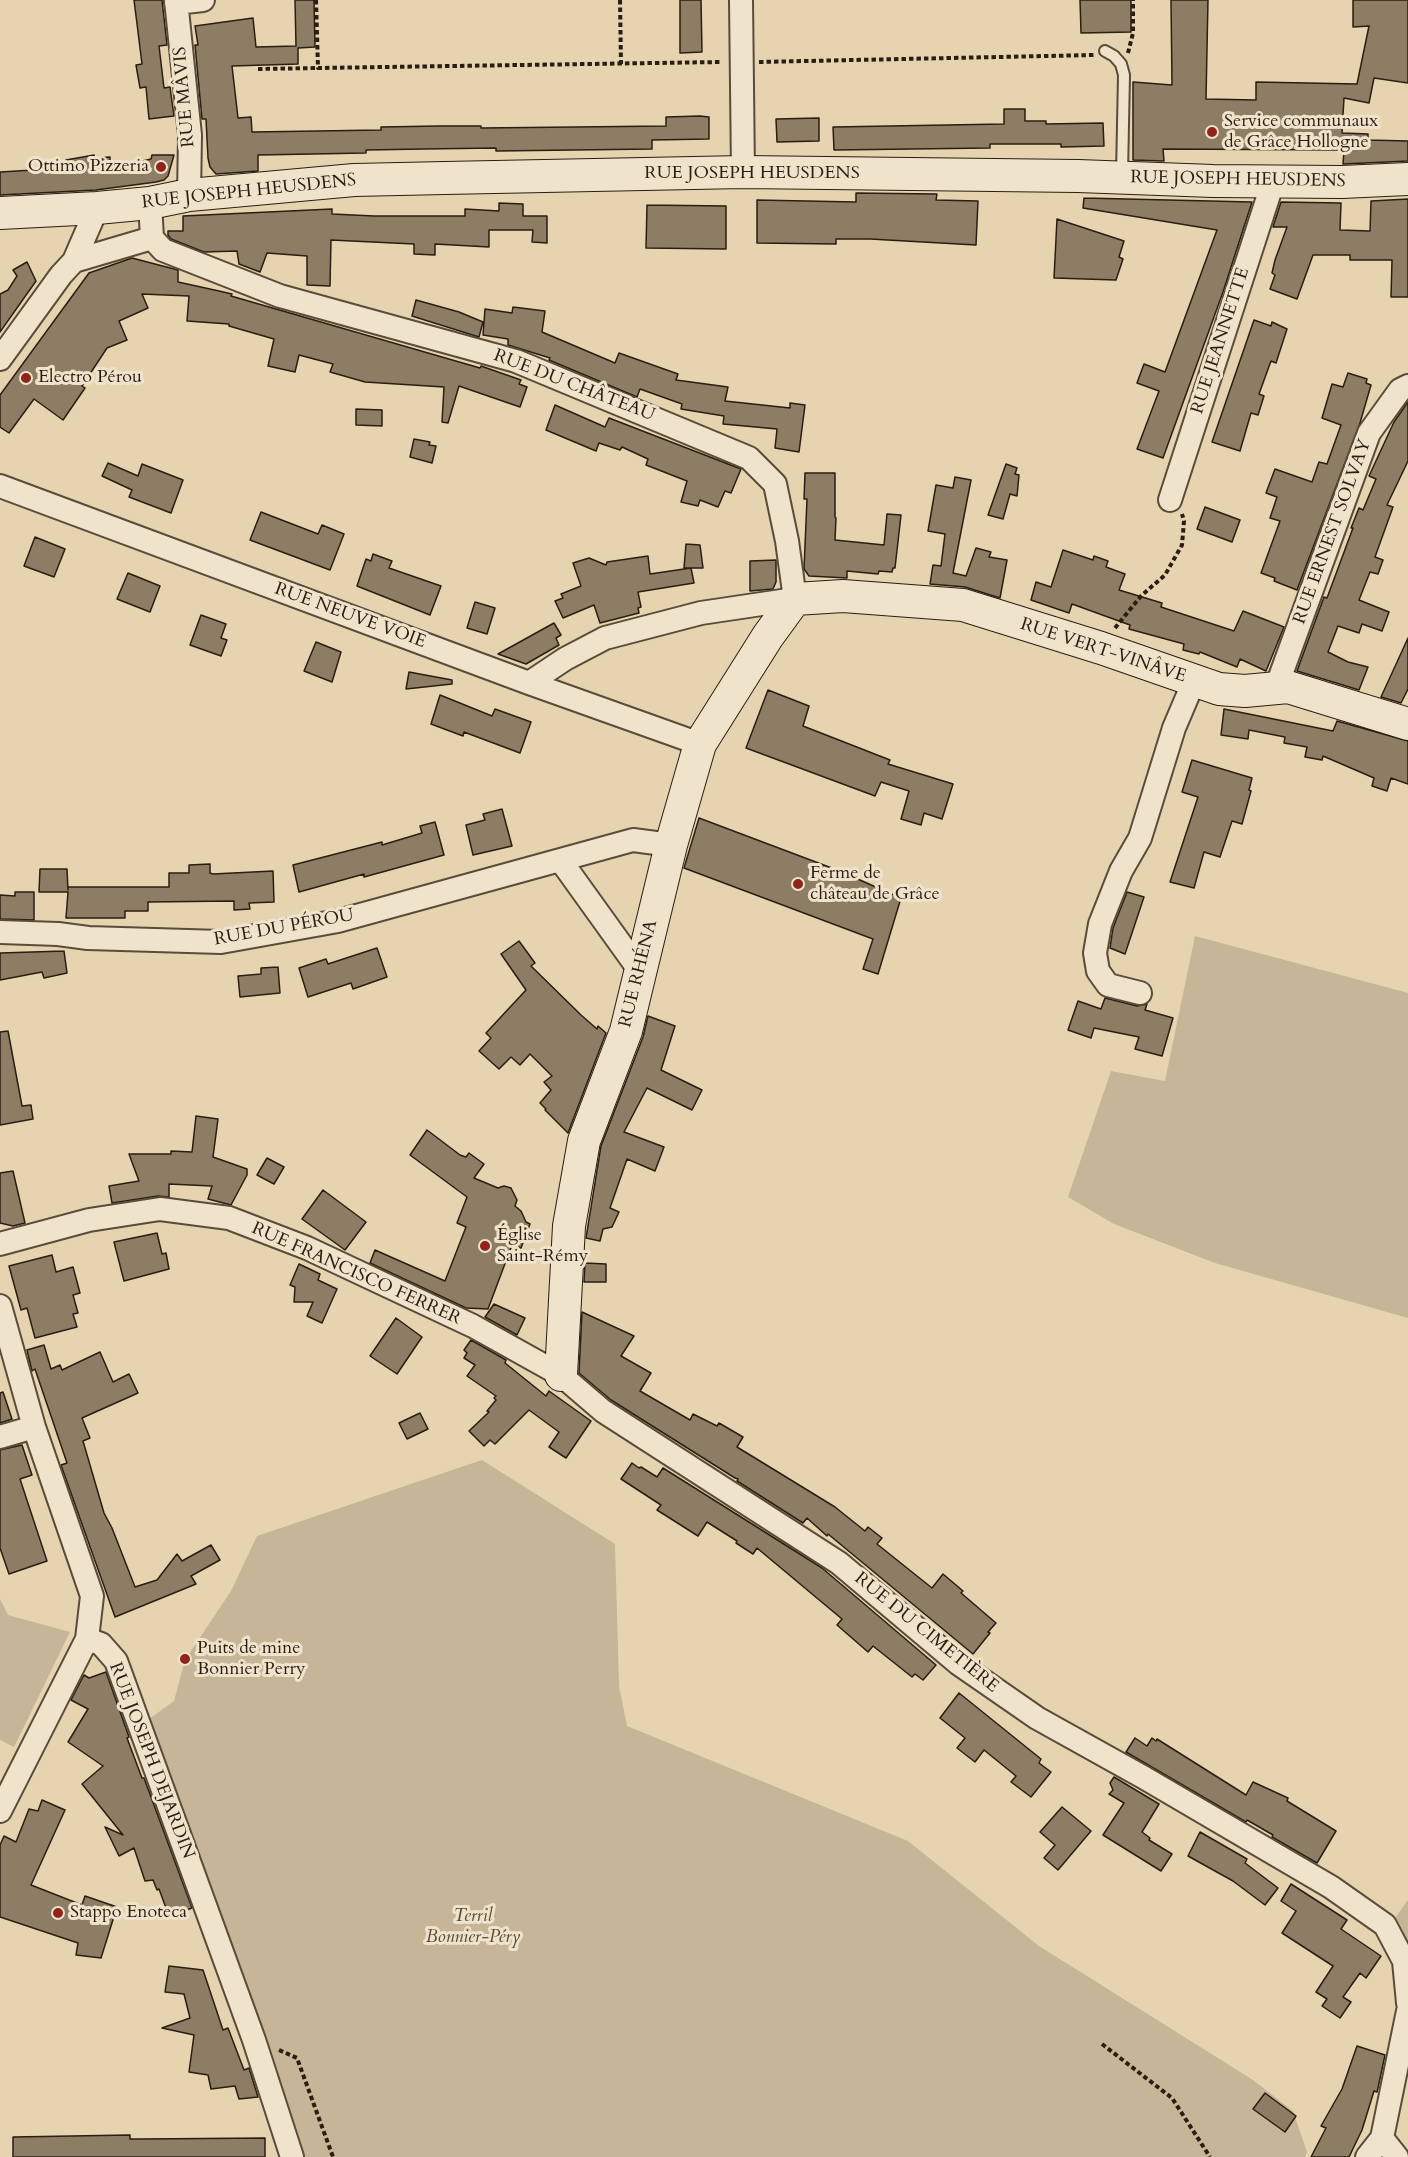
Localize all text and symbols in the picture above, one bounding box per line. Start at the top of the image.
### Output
street label: RUE MÂVIS [170,46,200,148]
place label: Service communaux de Grâce Hollogne [1224,111,1378,154]
marker: Service communaux de Grâce Hollogne [1205,125,1219,139]
place label: Ottimo Pizzeria [28,156,149,178]
marker: Ottimo Pizzeria [154,160,168,174]
street label: RUE JOSEPH HEUSDENS [644,163,860,185]
street label: RUE JOSEPH HEUSDENS [1130,167,1346,193]
street label: RUE JOSEPH HEUSDENS [141,170,357,214]
street label: RUE JEANNETTE [1187,265,1255,417]
street label: RUE DU CHÂTEAU [490,345,658,427]
place label: Electro Pérou [38,367,142,389]
marker: Electro Pérou [19,371,33,385]
street label: RUE ERNEST SOLVAY [1289,437,1377,627]
street label: RUE NEUVE VOIE [271,579,429,653]
street label: RUE VERT-VINÂVE [1017,614,1189,688]
place label: Ferme de château de Grâce [810,863,940,906]
marker: Ferme de château de Grâce [791,877,805,891]
street label: RUE DU PÉROU [212,905,356,951]
street label: RUE RHÉNA [615,918,663,1030]
street label: RUE FRANCISCO FERRER [248,1218,464,1330]
place label: Église Saint-Rémy [497,1225,588,1268]
marker: Église Saint-Rémy [478,1239,492,1253]
street label: RUE DU CIMETIÈRE [850,1568,1002,1698]
place label: Puits de mine Bonnier Perry [197,1638,306,1680]
marker: Puits de mine Bonnier Perry [178,1652,192,1666]
street label: RUE JOSEPH DEJARDIN [104,1660,198,1862]
place label: Stappo Enoteca [70,1902,187,1924]
marker: Stappo Enoteca [51,1906,65,1920]
park label: Terril Bonnier-Péry [426,1906,520,1948]

